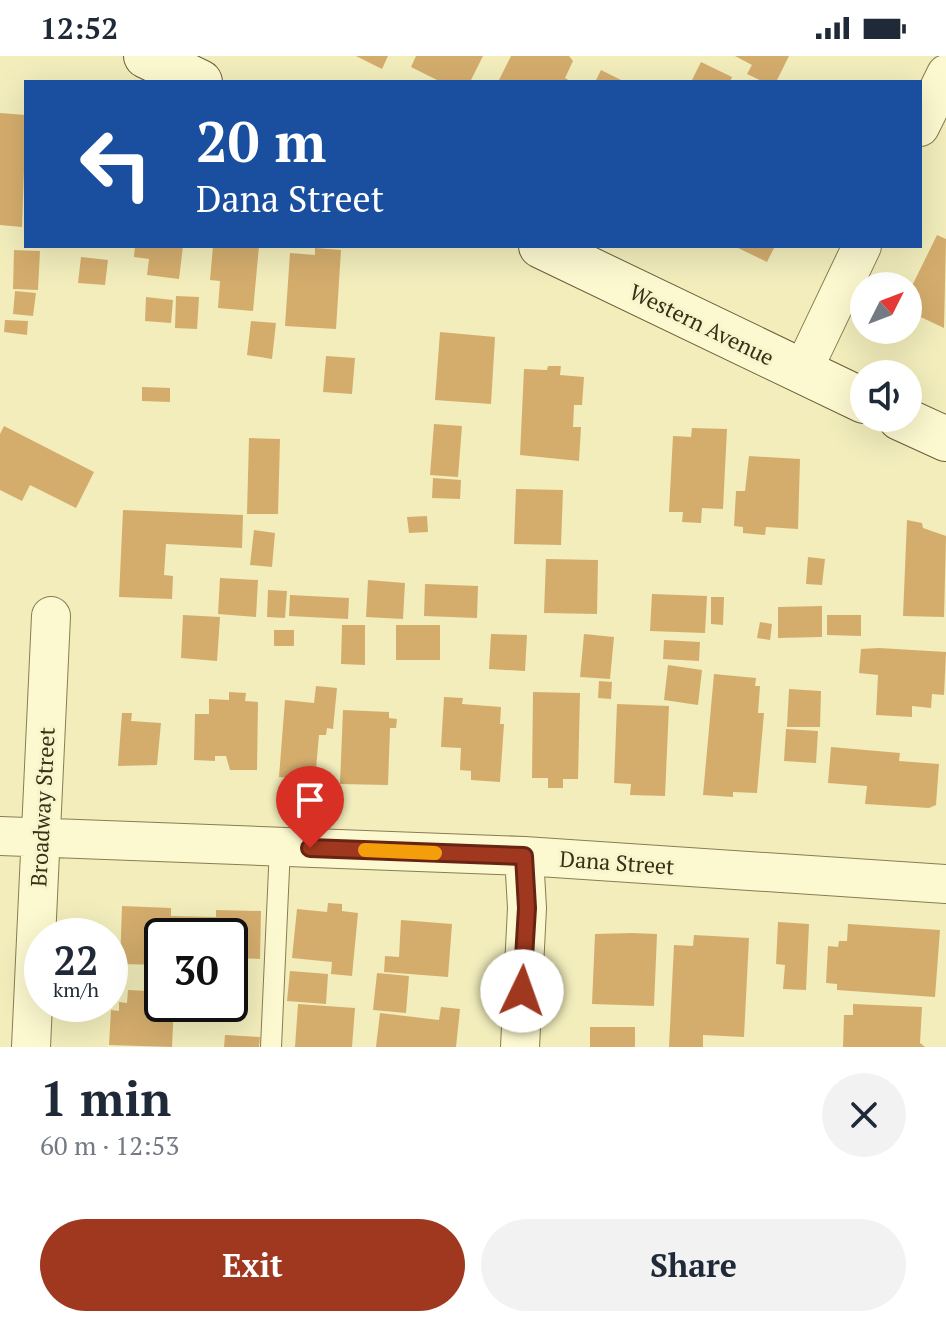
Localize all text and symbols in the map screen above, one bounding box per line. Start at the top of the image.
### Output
text: 12:52 [40,8,118,48]
text: 20 m [196,104,326,178]
icon: left [64,112,168,216]
text: Dana Street [196,175,384,222]
north arrow [850,272,922,344]
map controls [850,272,922,432]
street label: Western Avenue [625,276,779,372]
button: sound [850,360,922,432]
street label: Broadway Street [23,726,61,888]
pin [276,766,344,848]
icon: arrive [288,778,332,822]
street label: Dana Street [559,844,675,880]
speed limit sign: 30 [144,918,248,1022]
text: 22 [53,933,99,986]
position arrow [480,949,564,1033]
text: km/h [53,976,99,1003]
text: 1 min [40,1066,171,1130]
button: close [822,1073,906,1157]
text: 60 m · 12:53 [40,1128,179,1162]
button: Exit [40,1219,465,1311]
button: Share [481,1219,906,1311]

